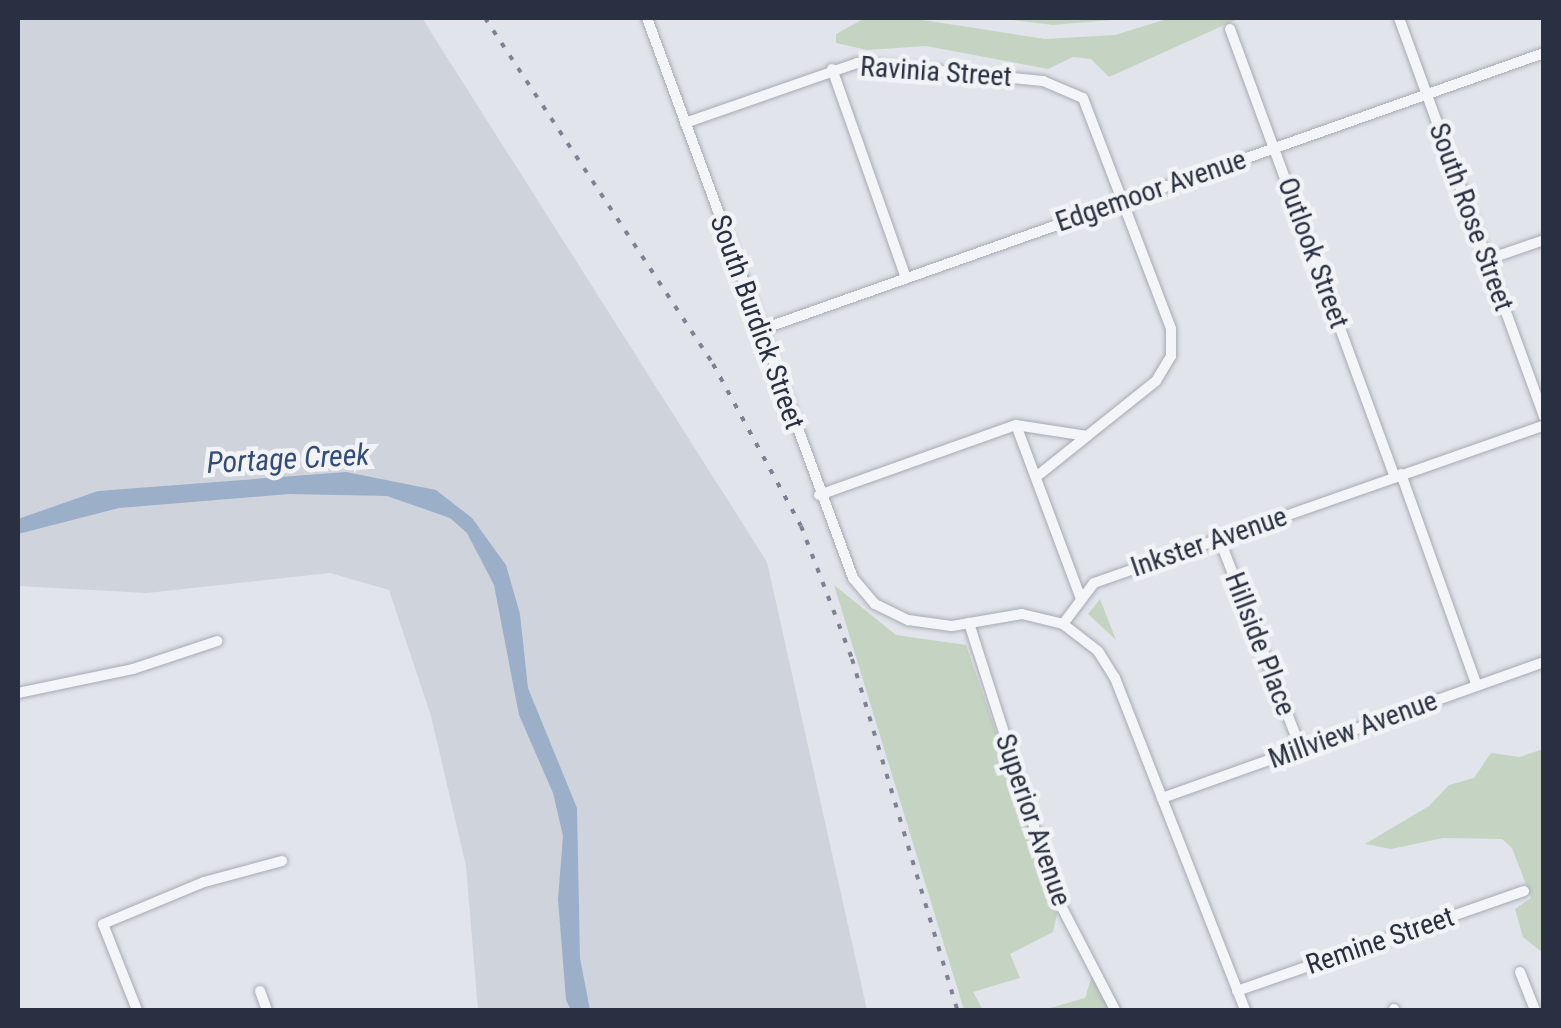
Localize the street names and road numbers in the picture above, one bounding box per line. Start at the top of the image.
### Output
street label: Ravinia Street [859,50,1013,94]
street label: South Rose Street [1421,119,1521,315]
street label: Edgemoor Avenue [1051,143,1251,239]
street label: Outlook Street [1270,173,1356,333]
street label: South Burdick Street [703,210,811,434]
street label: Inkster Avenue [1127,500,1291,584]
street label: Hillside Place [1217,568,1303,720]
street label: Millview Avenue [1264,684,1442,776]
street label: Superior Avenue [988,730,1078,910]
street label: Remine Street [1302,900,1458,982]

